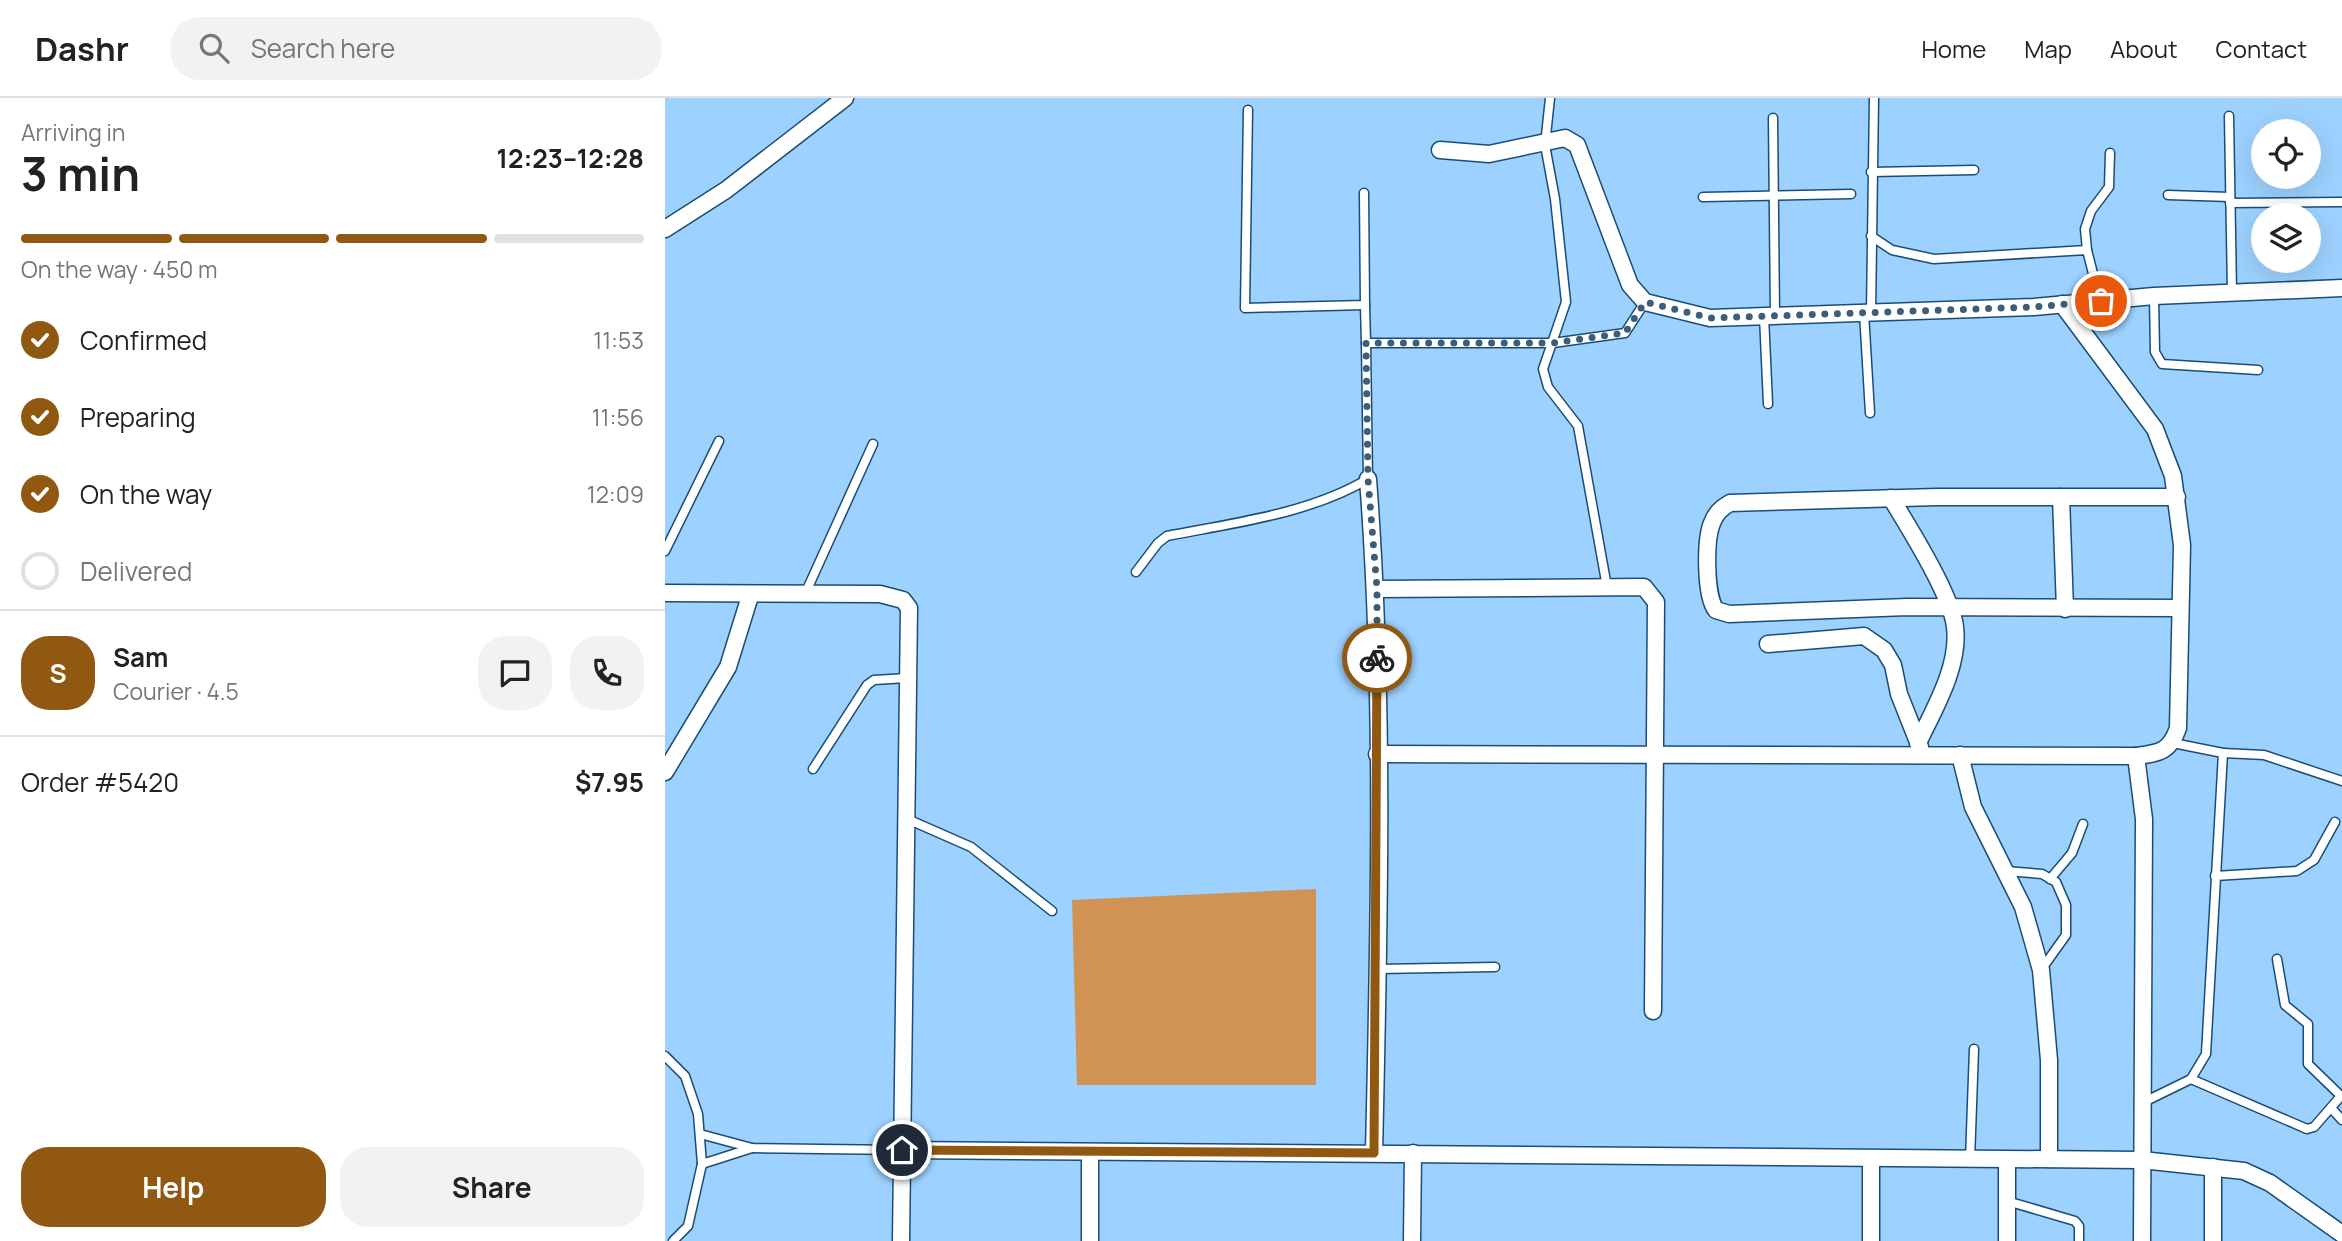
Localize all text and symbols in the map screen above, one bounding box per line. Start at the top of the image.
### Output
search box [171,17,661,80]
text: Dashr [35,26,129,71]
icon: search [195,29,233,67]
text: Search here [251,30,395,66]
text: Home [1921,32,1986,65]
text: Map [2024,32,2072,65]
text: About [2110,32,2178,65]
text: Contact [2216,32,2307,65]
text: Arriving in [21,116,126,148]
map controls [2251,119,2321,273]
button: locate [2251,119,2321,189]
text: 12:23–12:28 [497,140,644,176]
text: 3 min [21,142,140,205]
button: layers [2251,203,2321,273]
text: On the way · 450 m [21,253,217,285]
pin [2071,271,2131,331]
icon: bag [2082,282,2120,320]
icon: check [21,321,59,359]
text: Confirmed [80,322,207,358]
text: 11:53 [593,324,644,356]
icon: check [21,398,59,436]
text: Preparing [80,399,196,435]
text: 11:56 [592,401,644,433]
icon: check [21,475,59,513]
text: On the way [80,476,212,512]
text: 12:09 [587,478,644,510]
text: Delivered [80,553,192,589]
courier [1342,623,1412,693]
button: chat [478,636,552,710]
button: phone [570,636,644,710]
text: Sam [113,639,168,675]
icon: bike [1358,639,1396,677]
text: S [49,655,67,691]
text: Courier · 4.5 [113,675,239,707]
text: Order #5420 [21,764,179,800]
text: $7.95 [575,764,644,800]
pin [872,1120,932,1180]
icon: home [883,1131,921,1169]
button: Help [21,1147,326,1227]
button: Share [340,1147,644,1227]

